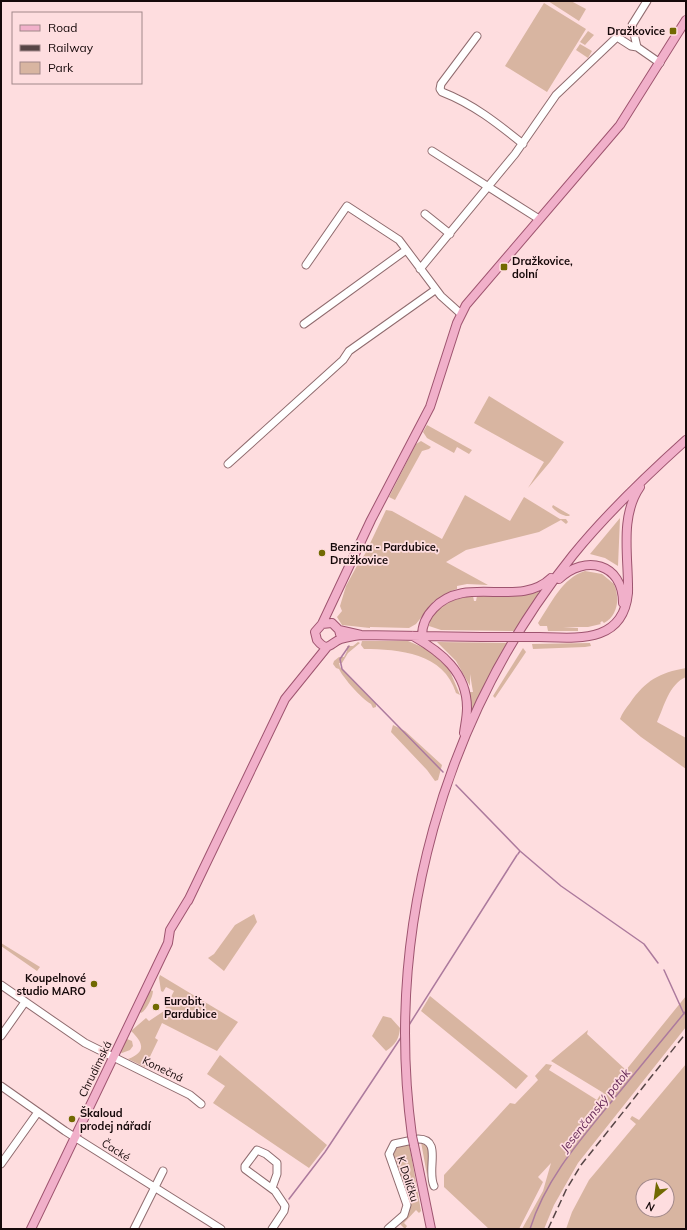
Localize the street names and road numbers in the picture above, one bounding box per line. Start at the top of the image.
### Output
street label: Chrudimská [75,1039,115,1099]
street label: Konečná [140,1053,186,1085]
street label: Čacké [99,1136,133,1164]
street label: K Dolíčku [394,1154,422,1204]

